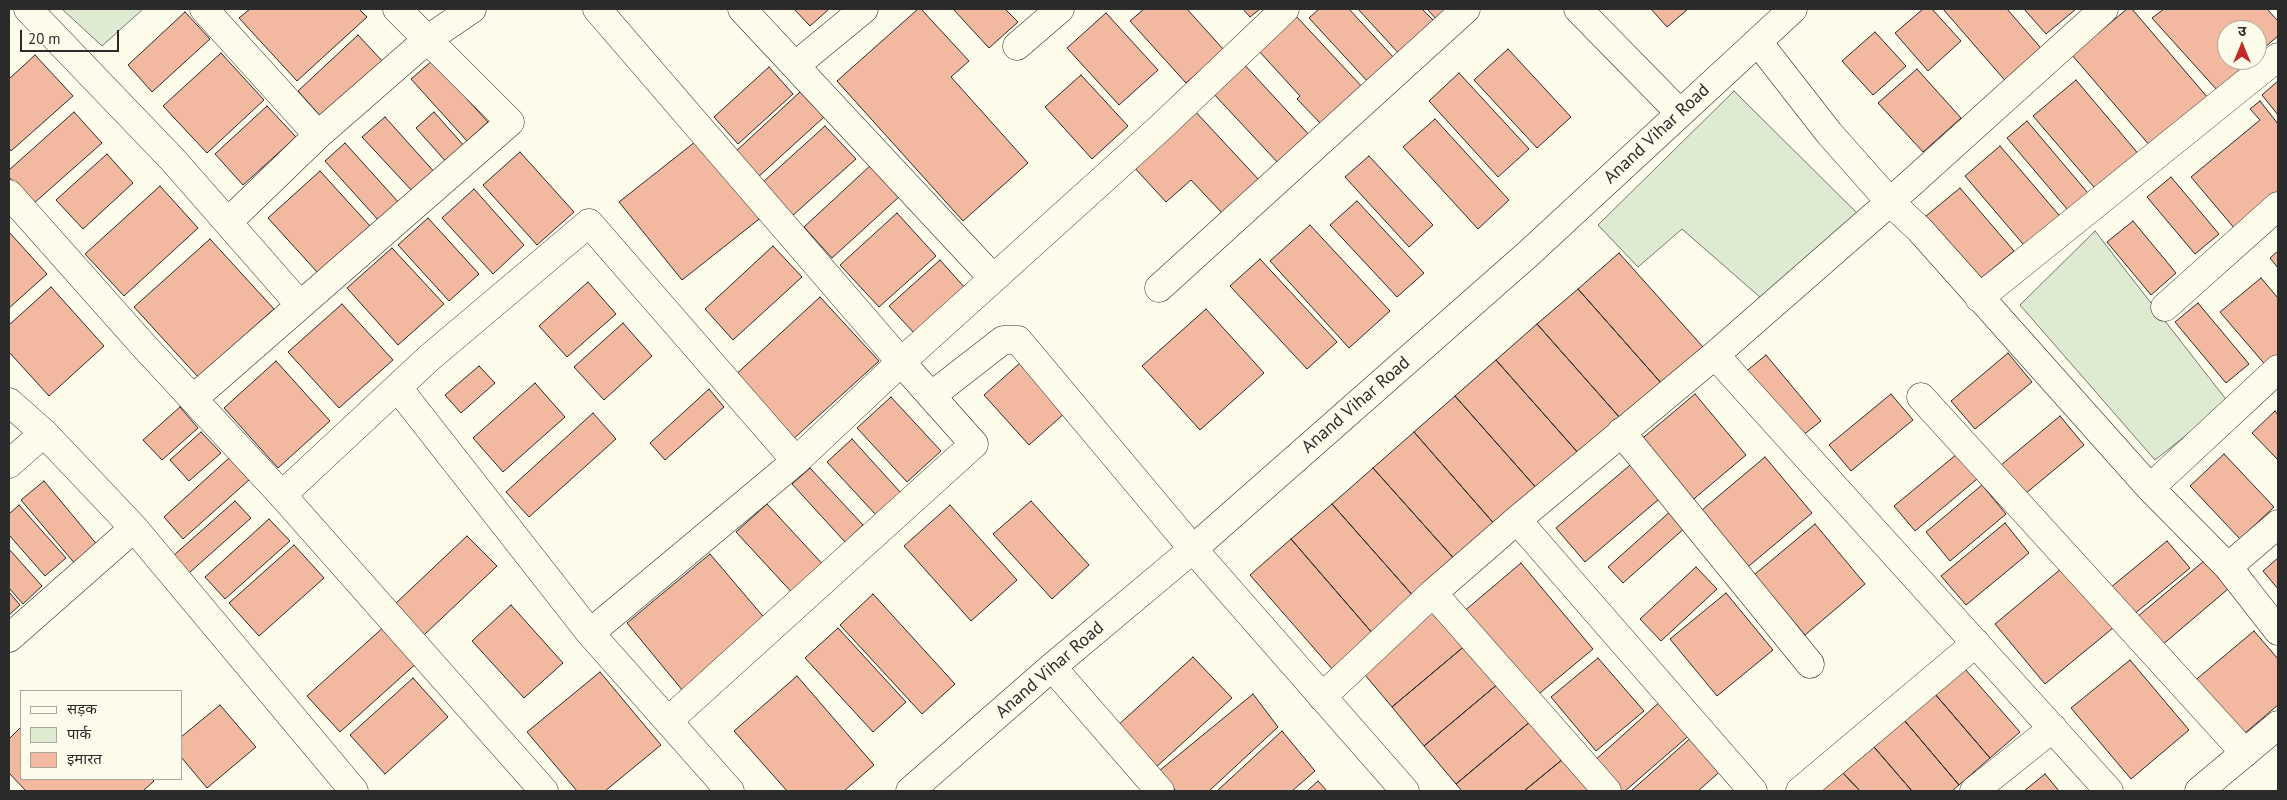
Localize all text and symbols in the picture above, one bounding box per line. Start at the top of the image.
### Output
scale bar [22,20,121,52]
north arrow [2217,20,2267,70]
text: उ [2238,22,2246,40]
text: 20 m [28,29,61,48]
street label: Anand Vihar Road [1600,80,1714,188]
street label: Anand Vihar Road [1297,352,1415,458]
street label: Anand Vihar Road [991,617,1109,723]
legend [20,690,182,780]
text: सड़क [67,699,97,718]
text: पार्क [67,724,91,743]
text: इमारत [67,749,102,768]

